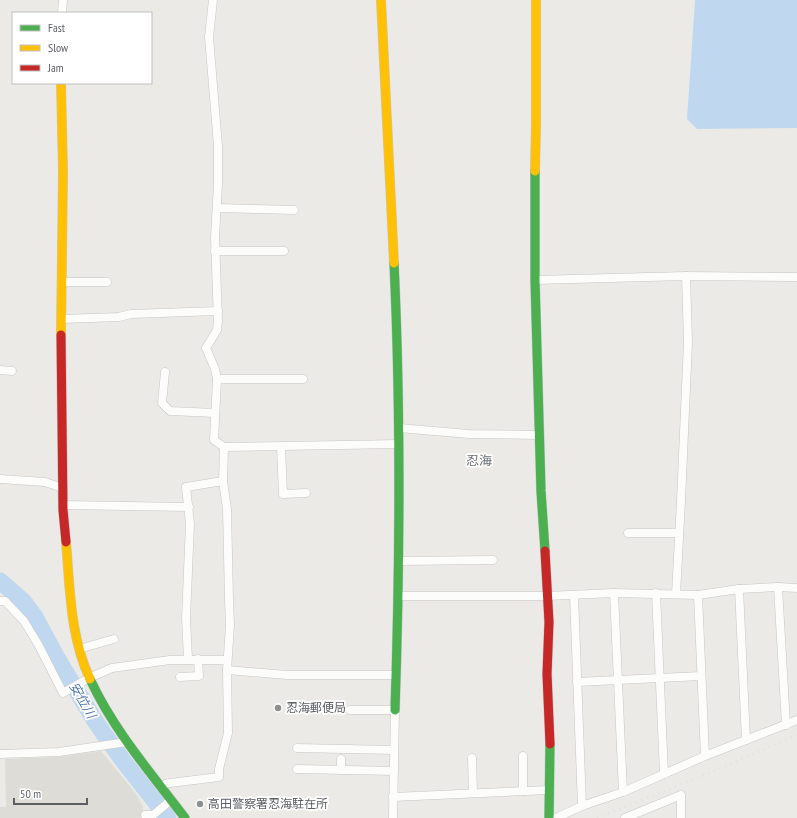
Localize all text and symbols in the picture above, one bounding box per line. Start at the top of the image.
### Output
legend [12,12,152,84]
text: Fast [48,20,66,35]
text: Slow [48,40,69,55]
text: Jam [47,60,64,75]
district label: 忍海 [466,452,492,469]
water label: 安位川 [65,679,101,723]
place label: 忍海郵便局 [286,700,346,715]
marker: 忍海郵便局 [273,703,283,713]
scale bar [14,780,87,806]
text: 50 m [20,786,41,801]
place label: 高田警察署忍海駐在所 [208,796,328,811]
marker: 高田警察署忍海駐在所 [195,799,205,809]

